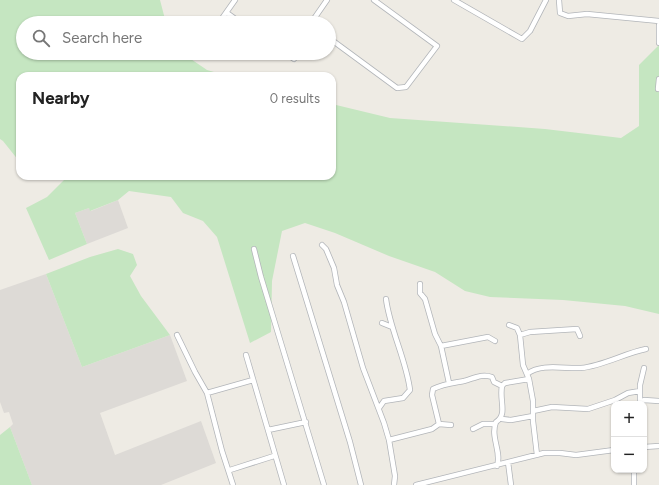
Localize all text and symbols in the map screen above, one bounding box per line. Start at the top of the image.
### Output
search box [16,16,336,60]
icon: search [30,27,52,49]
text: Search here [62,29,142,47]
text: Nearby [32,88,90,108]
text: 0 results [270,91,320,106]
map controls [611,401,647,473]
button: + [611,401,647,437]
button: − [611,437,647,473]

